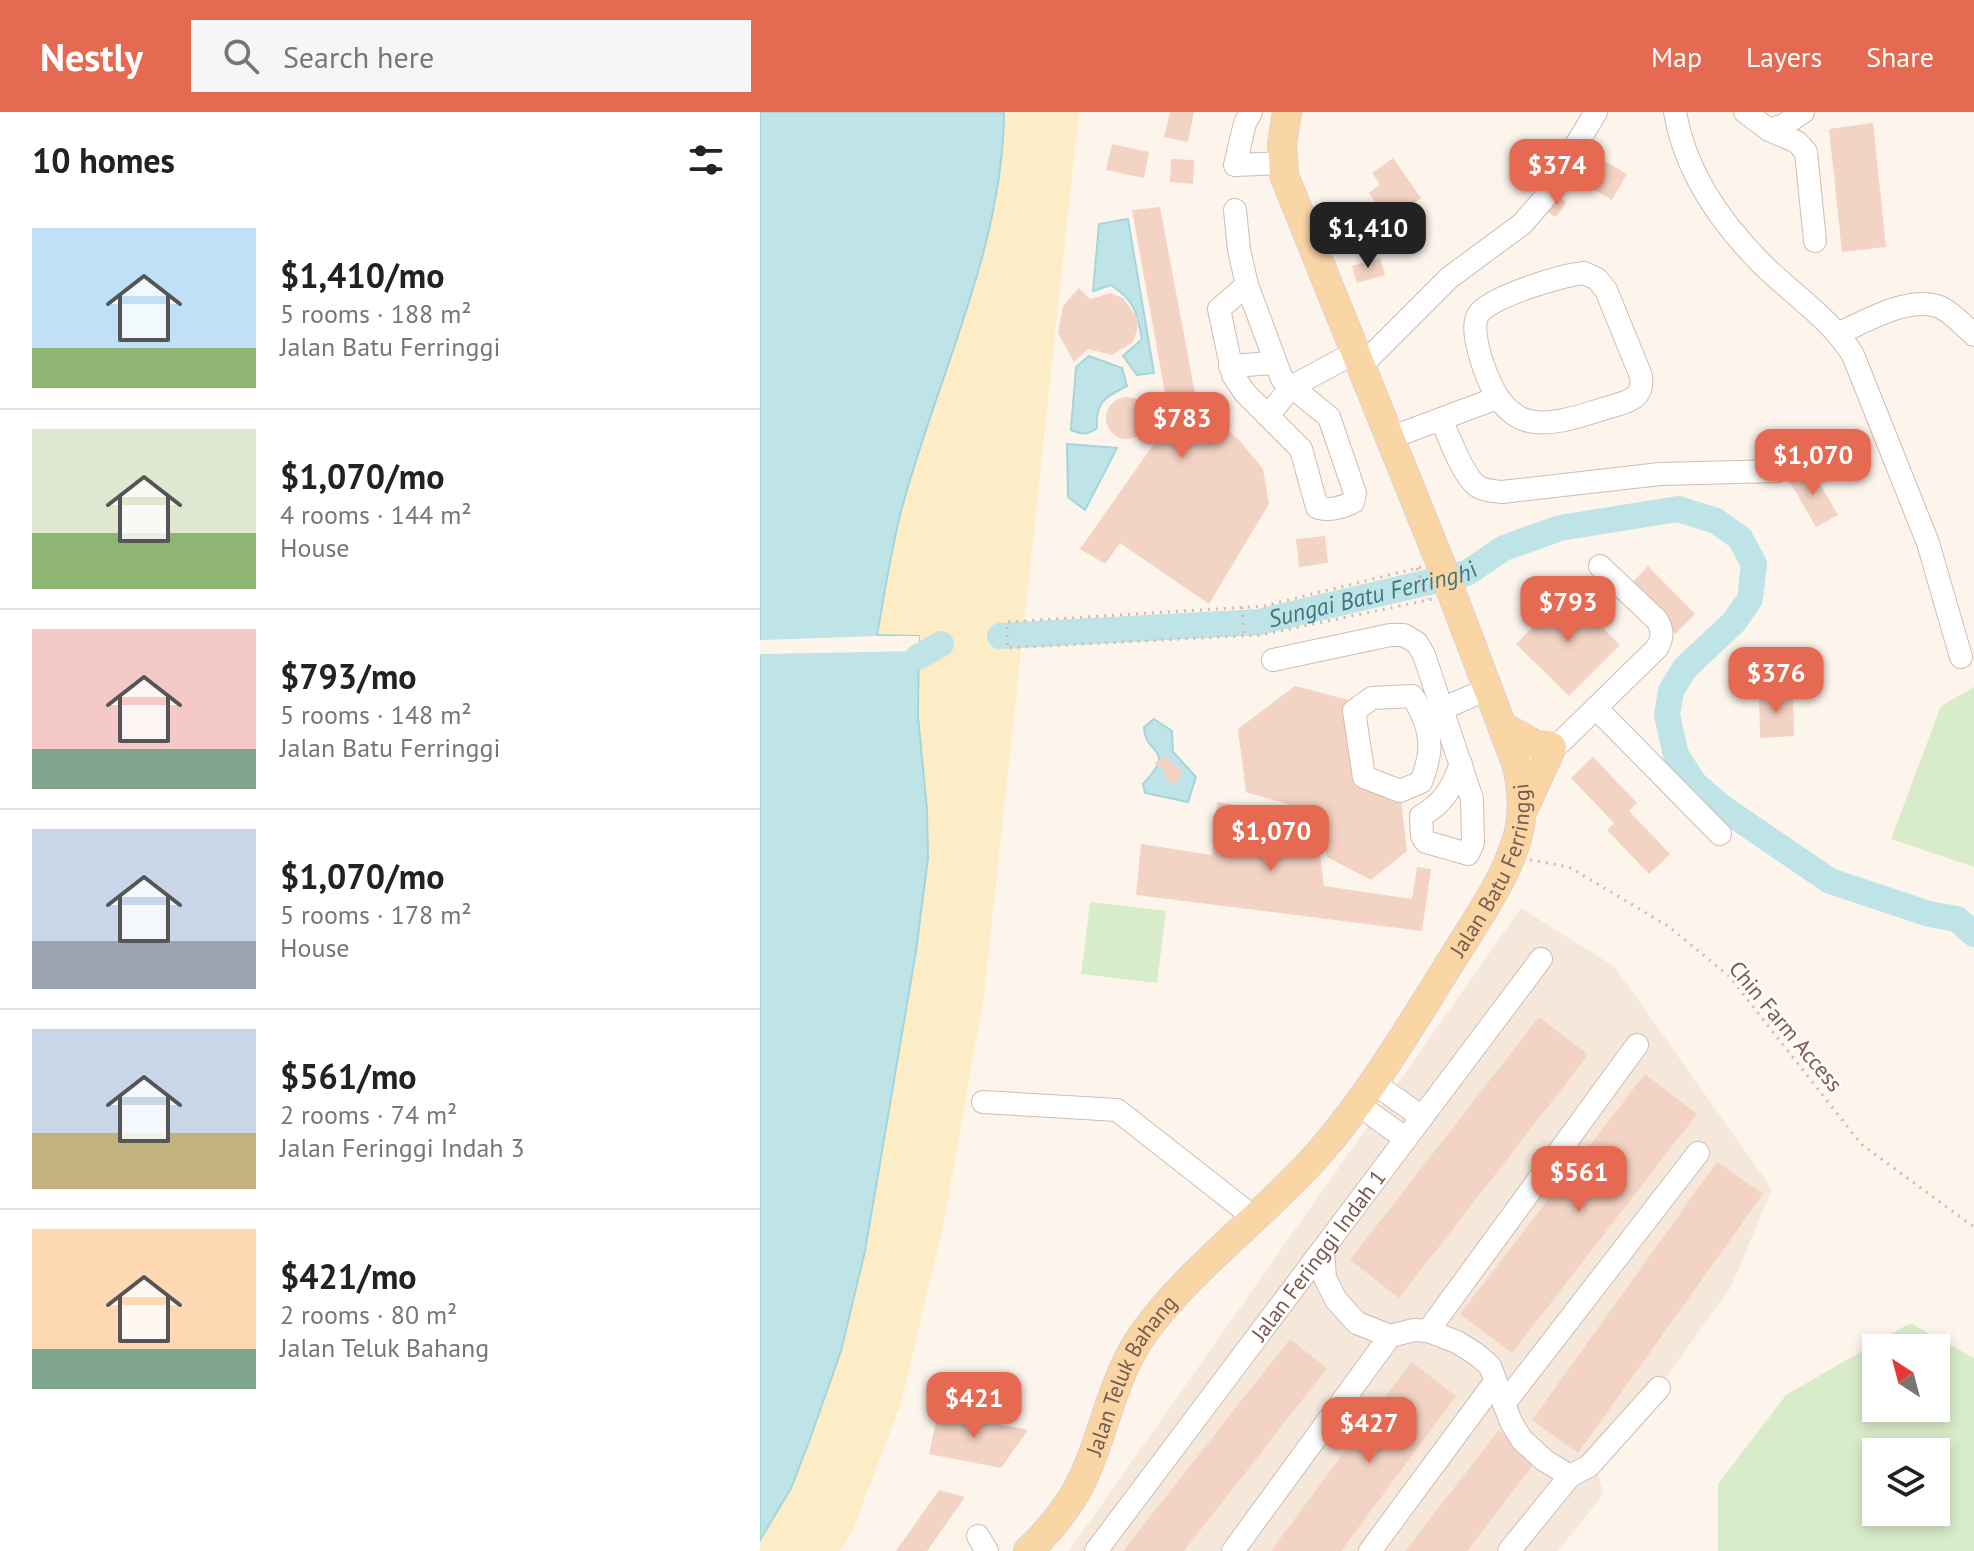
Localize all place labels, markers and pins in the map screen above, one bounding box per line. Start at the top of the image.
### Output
pin: $374 [1510,139,1604,207]
pin: $1,410 [1303,202,1433,270]
pin: $783 [1135,392,1229,460]
pin: $1,070 [1748,429,1878,497]
pin: $793 [1521,576,1615,644]
pin: $376 [1729,647,1823,715]
pin: $1,070 [1206,805,1336,873]
pin: $561 [1532,1146,1626,1214]
pin: $421 [927,1372,1021,1440]
pin: $427 [1322,1397,1416,1465]

